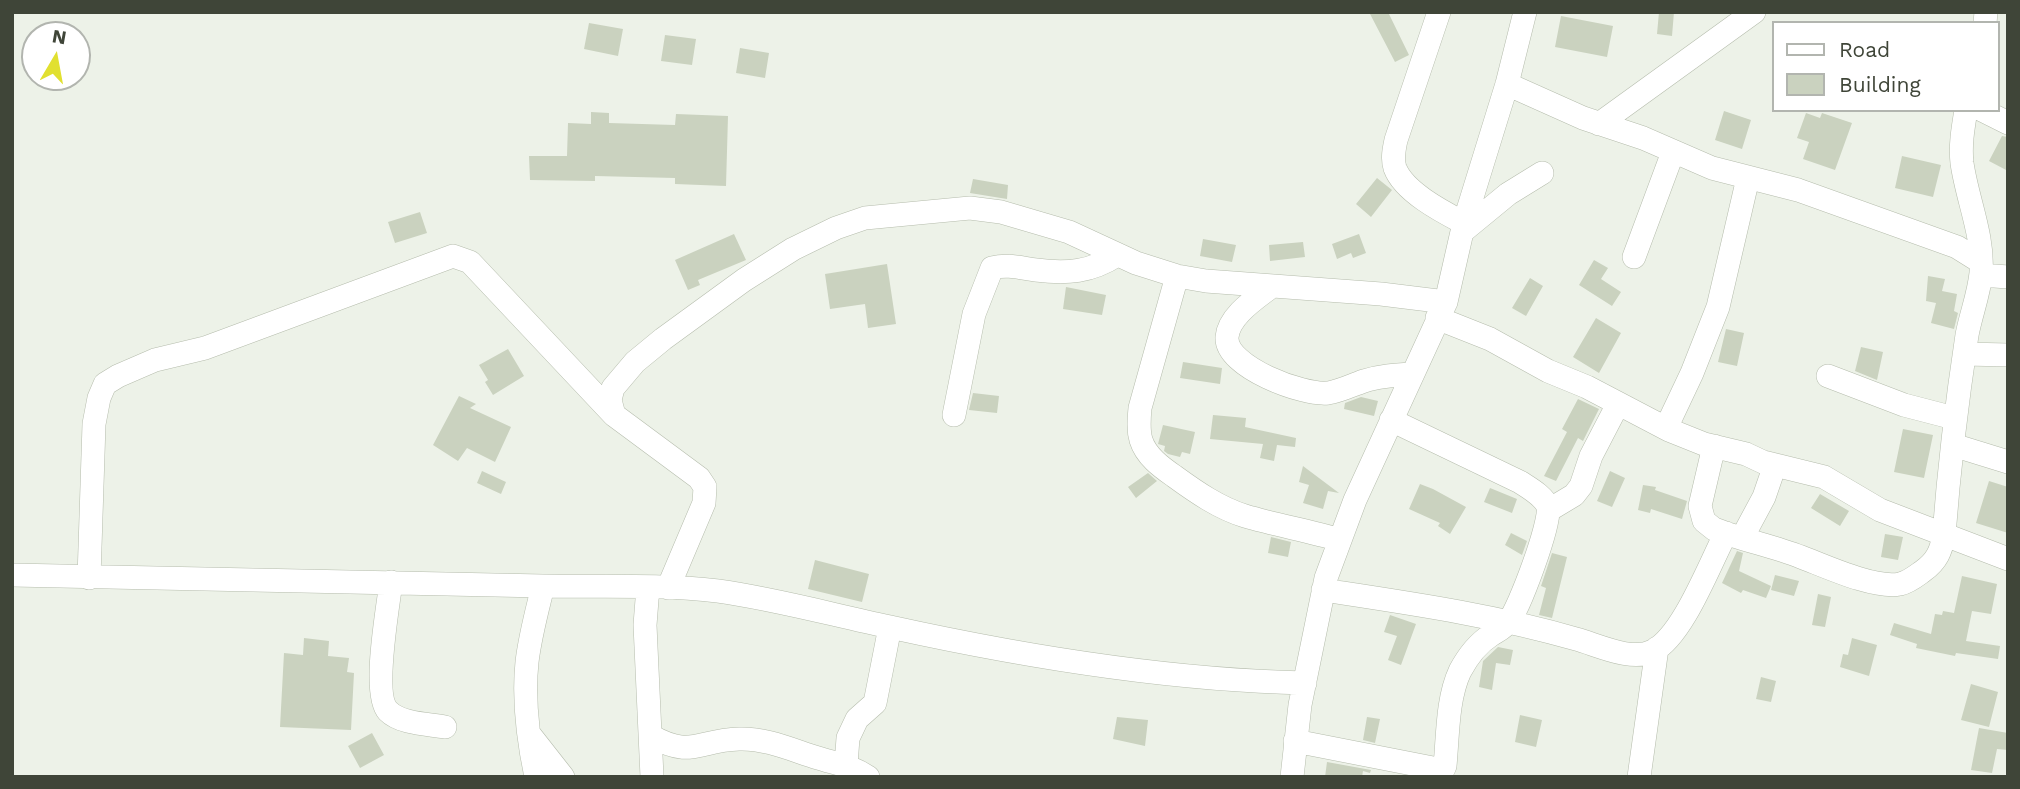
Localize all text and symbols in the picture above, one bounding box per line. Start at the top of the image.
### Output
north arrow [21,21,91,91]
legend [1772,21,1999,112]
text: N [50,24,68,49]
text: Road [1839,37,1890,62]
text: Building [1839,72,1921,97]

